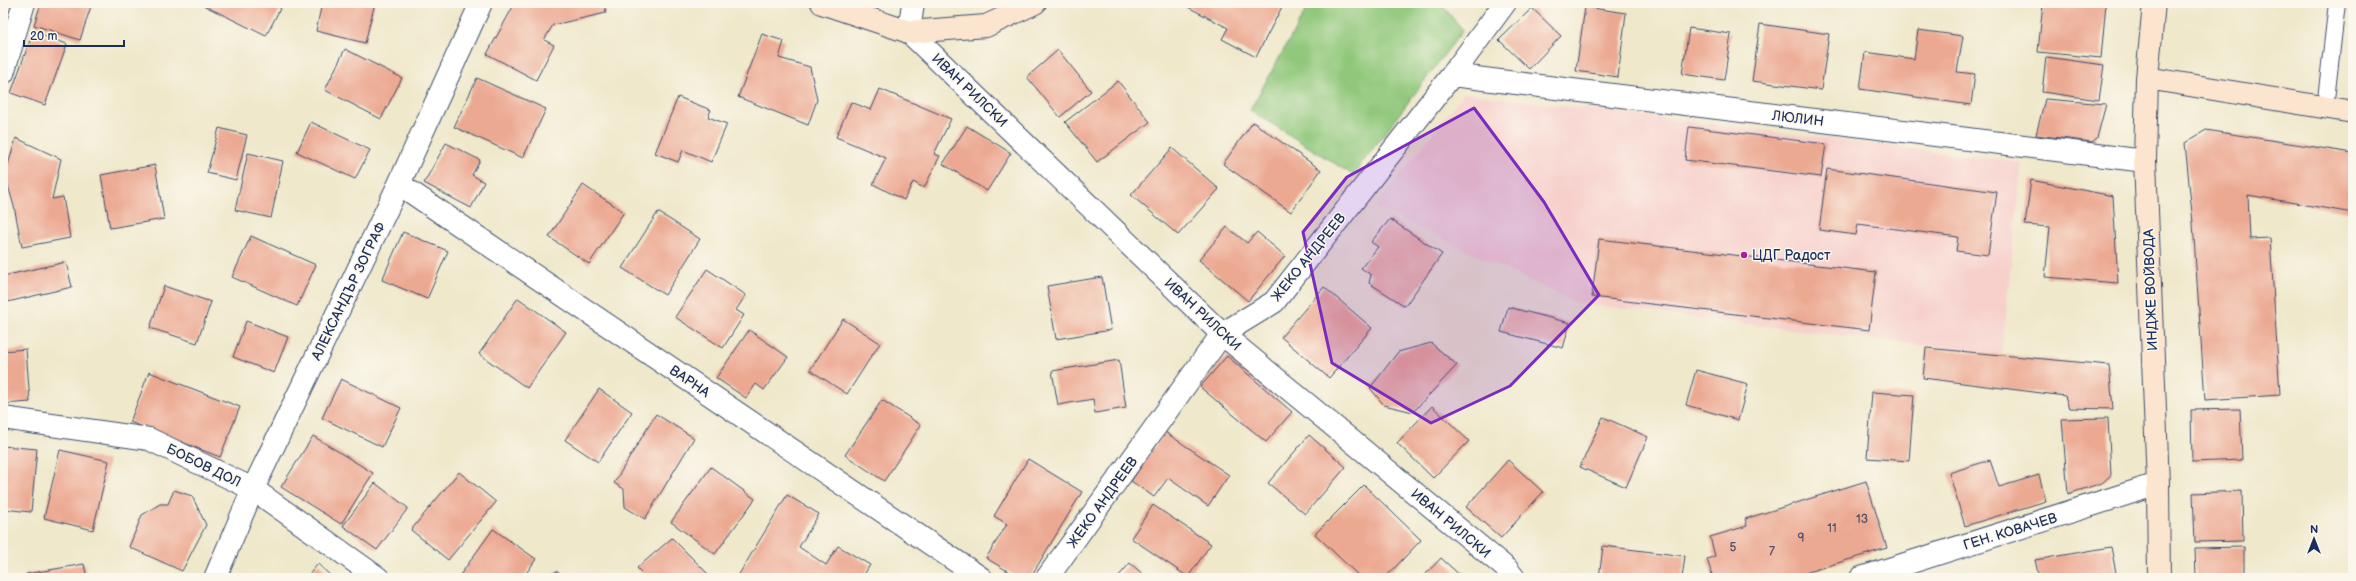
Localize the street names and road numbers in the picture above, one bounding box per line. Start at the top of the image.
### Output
street label: ИВАН РИЛСКИ [928,50,1011,131]
street label: ЛЮЛИН [1770,107,1825,130]
street label: ЖЕКО АНДРЕЕВ [1268,210,1349,305]
street label: АЛЕКСАНДЪР ЗОГРАФ [307,219,389,364]
street label: ИНДЖЕ ВОЙВОДА [2140,228,2161,351]
street label: ИВАН РИЛСКИ [1161,274,1245,354]
street label: ВАРНА [666,362,714,401]
street label: БОБОВ ДОЛ [164,440,244,491]
street label: ЖЕКО АНДРЕЕВ [1064,453,1141,551]
street label: ИВАН РИЛСКИ [1407,485,1494,562]
street label: ГЕН. КОВАЧЕВ [1961,509,2059,554]

